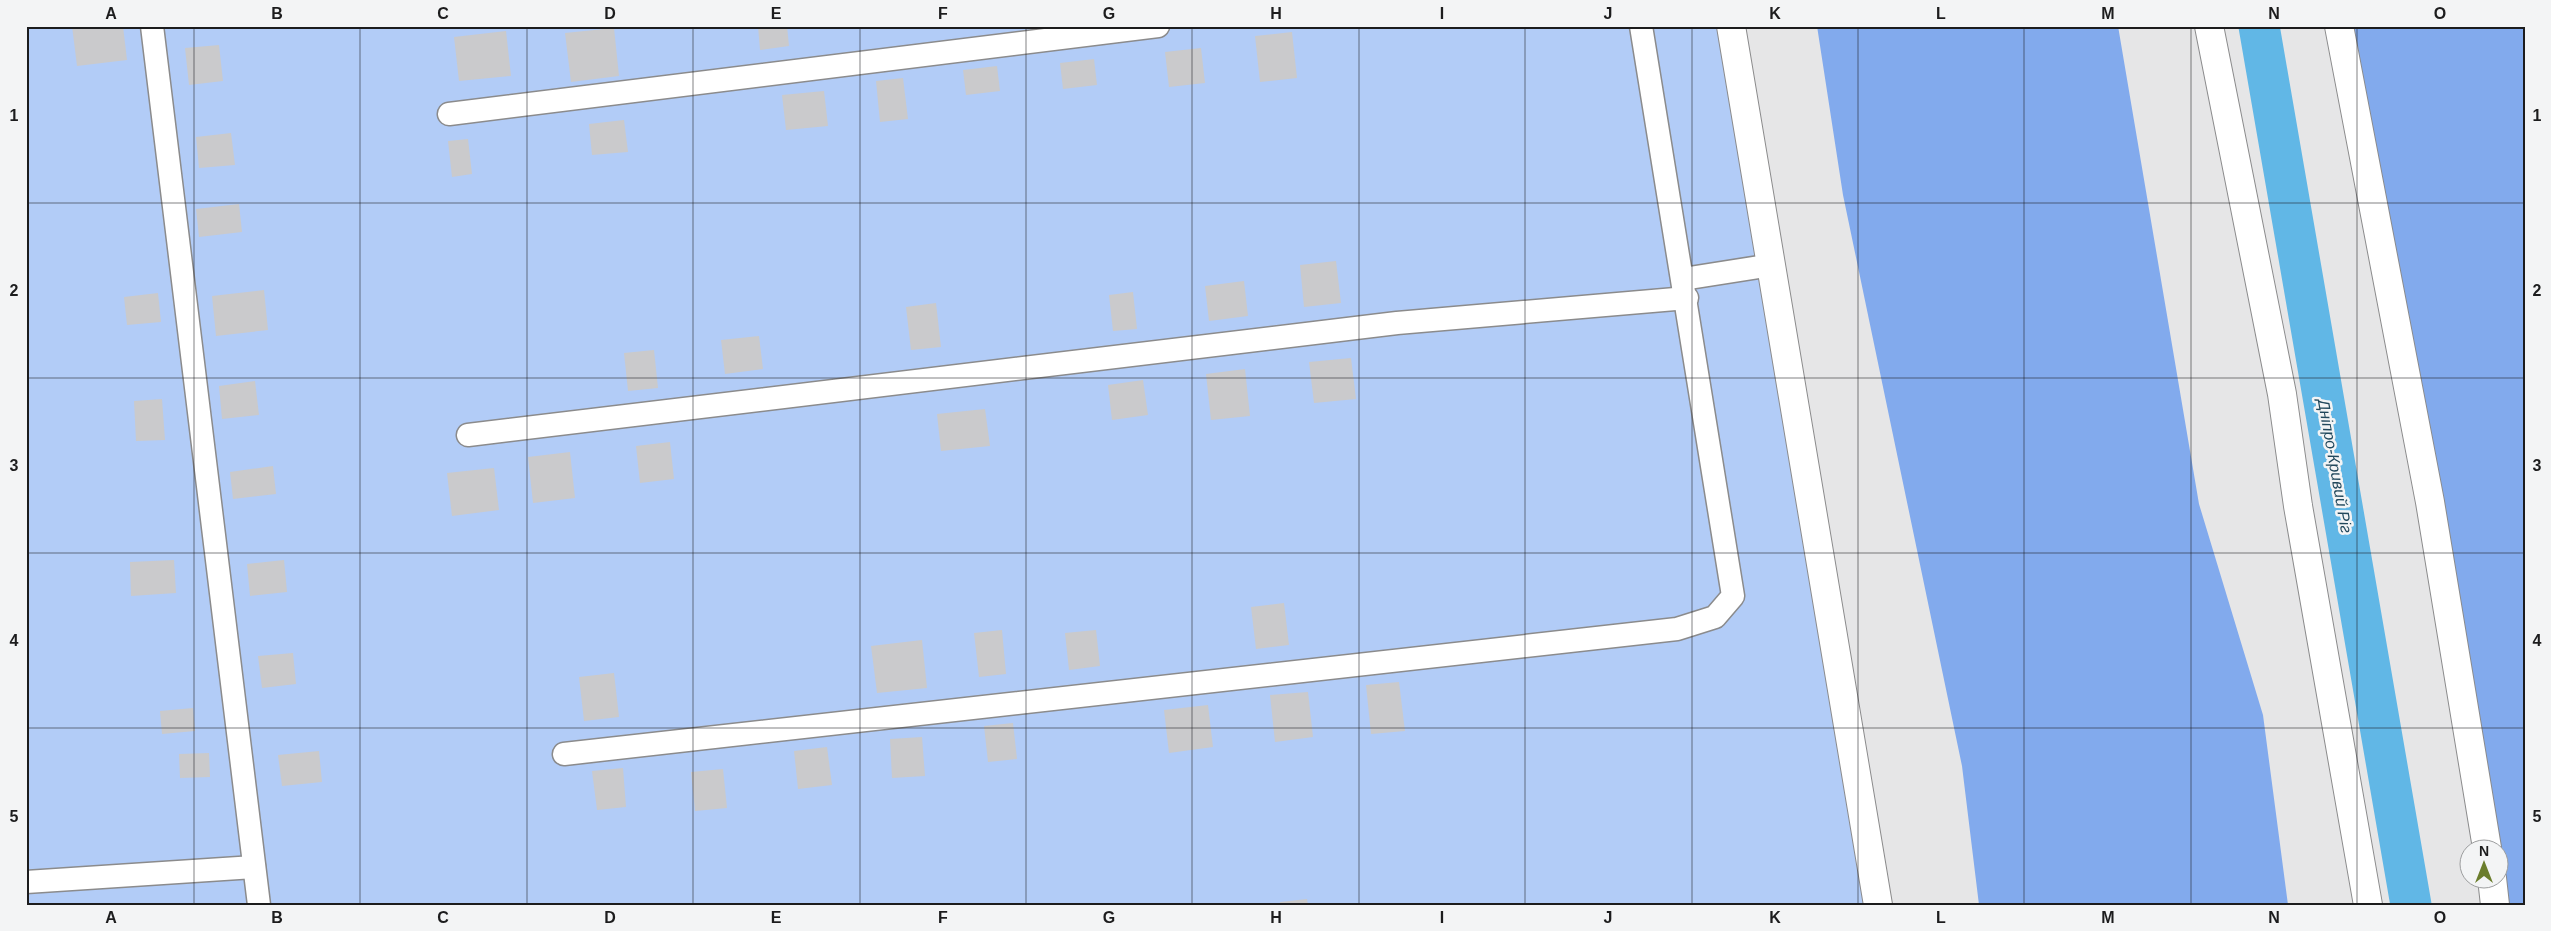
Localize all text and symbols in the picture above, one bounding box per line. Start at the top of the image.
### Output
text: A [105,5,117,22]
text: B [271,5,283,22]
text: C [437,5,449,22]
text: D [604,5,616,22]
text: E [771,5,782,22]
text: F [938,5,948,22]
text: G [1103,5,1115,22]
text: H [1270,5,1282,22]
text: I [1440,5,1444,22]
text: J [1604,5,1612,22]
text: K [1769,5,1781,22]
text: L [1936,5,1946,22]
text: M [2101,5,2115,22]
text: N [2268,5,2280,22]
text: O [2434,5,2446,22]
text: 1 [10,107,19,124]
text: 1 [2533,107,2542,124]
text: 2 [10,282,19,299]
text: 2 [2533,282,2542,299]
water label: Дніпро-Кривий Ріг [2315,396,2355,534]
text: 3 [10,457,19,474]
text: 3 [2533,457,2542,474]
text: 4 [10,632,19,649]
text: 4 [2533,632,2542,649]
text: 5 [10,808,19,825]
text: 5 [2533,808,2542,825]
north arrow [2458,838,2508,888]
text: N [2479,843,2489,859]
text: A [105,909,117,926]
text: B [271,909,283,926]
text: C [437,909,449,926]
text: D [604,909,616,926]
text: E [771,909,782,926]
text: F [938,909,948,926]
text: G [1103,909,1115,926]
text: H [1270,909,1282,926]
text: I [1440,909,1444,926]
text: J [1604,909,1612,926]
text: K [1769,909,1781,926]
text: L [1936,909,1946,926]
text: M [2101,909,2115,926]
text: N [2268,909,2280,926]
text: O [2434,909,2446,926]

